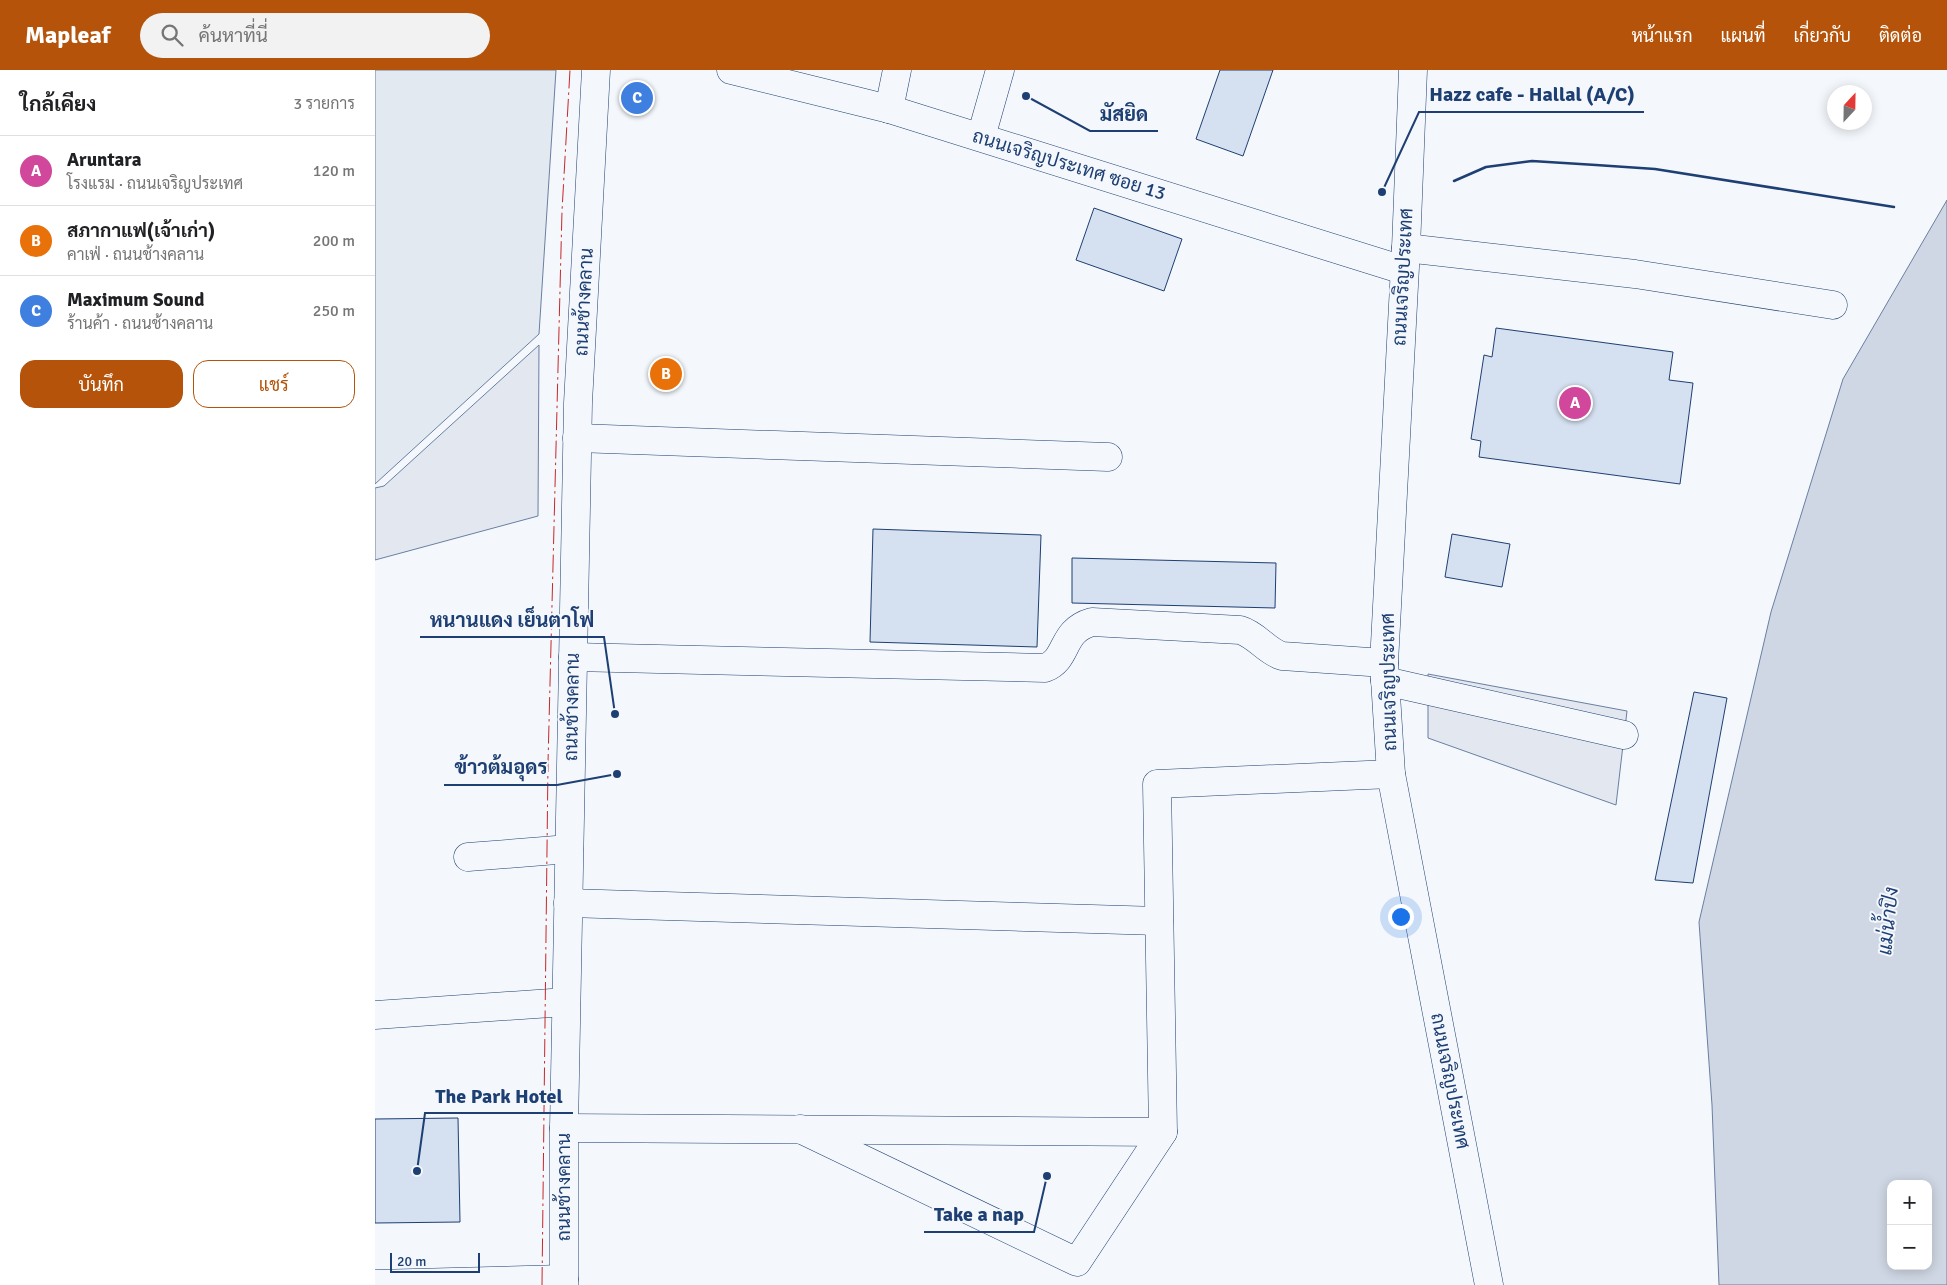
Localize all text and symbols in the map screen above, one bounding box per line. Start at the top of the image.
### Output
search box [140,13,490,58]
text: Mapleaf [25,20,110,50]
icon: search [158,21,186,49]
text: ค้นหาที่นี่ [198,24,268,48]
text: หน้าแรก [1631,25,1693,47]
text: แผนที่ [1721,25,1765,47]
text: เกี่ยวกับ [1793,25,1851,47]
text: ติดต่อ [1879,25,1922,47]
callout: Hazz cafe - Hallal (A/C) [1419,77,1644,112]
pin: C [621,79,653,117]
text: Hazz cafe - Hallal (A/C) [1429,82,1635,107]
north arrow [1827,85,1872,130]
text: ใกล้เคียง [20,91,96,117]
text: 3 รายการ [293,94,355,114]
callout: มัสยิด [1090,96,1158,131]
text: มัสยิด [1100,101,1148,127]
street label: ถนนเจริญประเทศ ซอย 13 [969,124,1169,206]
text: Aruntara [67,148,141,172]
text: A [31,161,41,181]
text: 120 m [313,161,355,181]
text: โรงแรม · ถนนเจริญประเทศ [67,174,243,194]
street label: ถนนเจริญประเทศ [1387,207,1419,347]
text: สภากาแฟ(เจ้าเก่า) [67,219,215,243]
text: B [31,231,41,251]
text: 200 m [313,231,355,251]
text: คาเฟ่ · ถนนช้างคลาน [67,245,204,265]
street label: ถนนช้างคลาน [569,247,599,357]
text: Maximum Sound [67,288,204,312]
text: C [31,301,41,321]
text: 250 m [313,301,355,321]
text: ร้านค้า · ถนนช้างคลาน [67,314,213,334]
pin: B [650,355,682,393]
button: บันทึก [20,360,183,408]
button: แชร์ [193,360,355,408]
pin: A [1559,384,1591,422]
callout: หนานแดง เย็นตาโฟ [420,602,604,637]
text: หนานแดง เย็นตาโฟ [430,606,594,633]
street label: ถนนเจริญประเทศ [1376,613,1402,751]
street label: ถนนช้างคลาน [559,653,585,761]
callout: ข้าวต้มอุดร [444,750,557,785]
text: ข้าวต้มอุดร [455,754,548,782]
water label: แม่น้ำปิง [1866,885,1904,956]
your location [1388,904,1414,930]
street label: ถนนเจริญประเทศ [1425,1011,1475,1151]
callout: The Park Hotel [425,1078,573,1113]
text: The Park Hotel [435,1084,563,1109]
street label: ถนนช้างคลาน [552,1133,576,1241]
map controls [1887,1180,1932,1270]
button: + [1887,1180,1932,1225]
callout: Take a nap [924,1197,1034,1232]
text: Take a nap [934,1202,1024,1227]
button: − [1887,1225,1932,1270]
scale bar [390,1250,480,1273]
text: 20 m [397,1253,426,1270]

